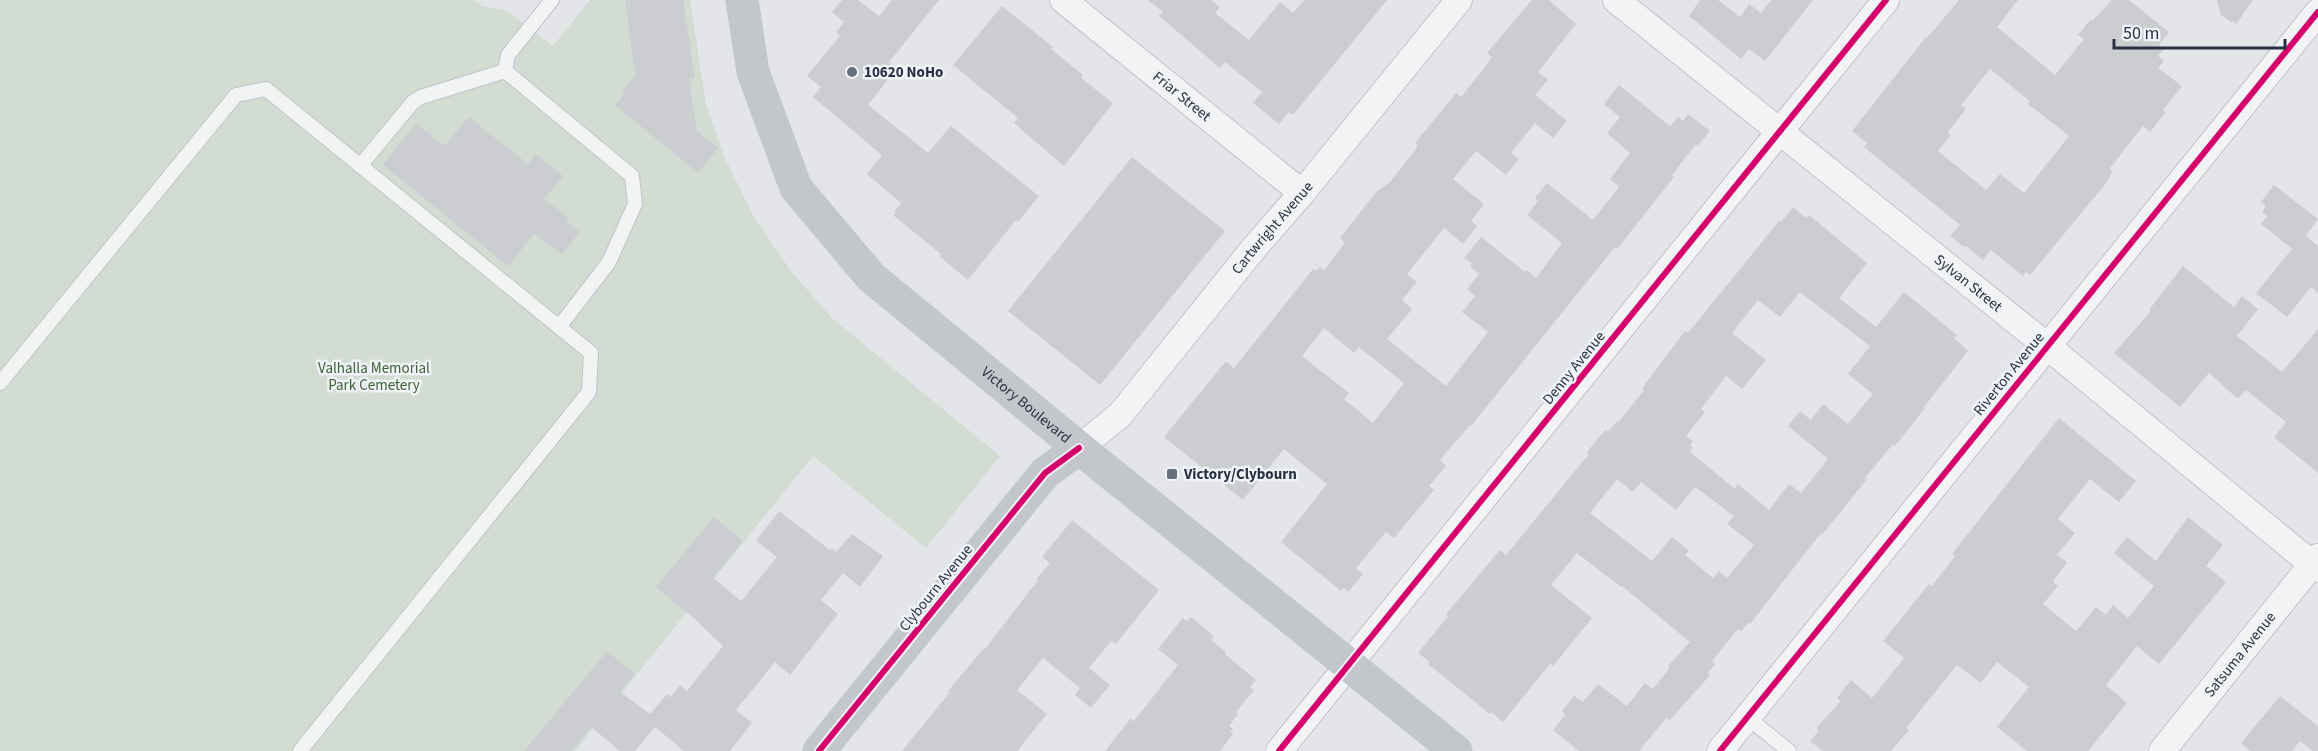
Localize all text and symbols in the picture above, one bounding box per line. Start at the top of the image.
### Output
scale bar [2114,12,2285,50]
text: 50 m [2123,21,2159,46]
place label: 10620 NoHo [864,62,943,83]
marker: 10620 NoHo [845,65,859,79]
street label: Friar Street [1148,66,1216,126]
street label: Cartwright Avenue [1226,177,1318,279]
street label: Sylvan Street [1930,249,2007,317]
street label: Denny Avenue [1538,327,1610,409]
street label: Riverton Avenue [1969,328,2049,420]
park label: Valhalla Memorial Park Cemetery [318,358,430,396]
street label: Victory Boulevard [977,361,1076,448]
place label: Victory/Clybourn [1183,464,1297,485]
marker: Victory/Clybourn [1165,467,1179,481]
street label: Clybourn Avenue [894,540,978,636]
street label: Satsuma Avenue [2199,607,2280,702]

